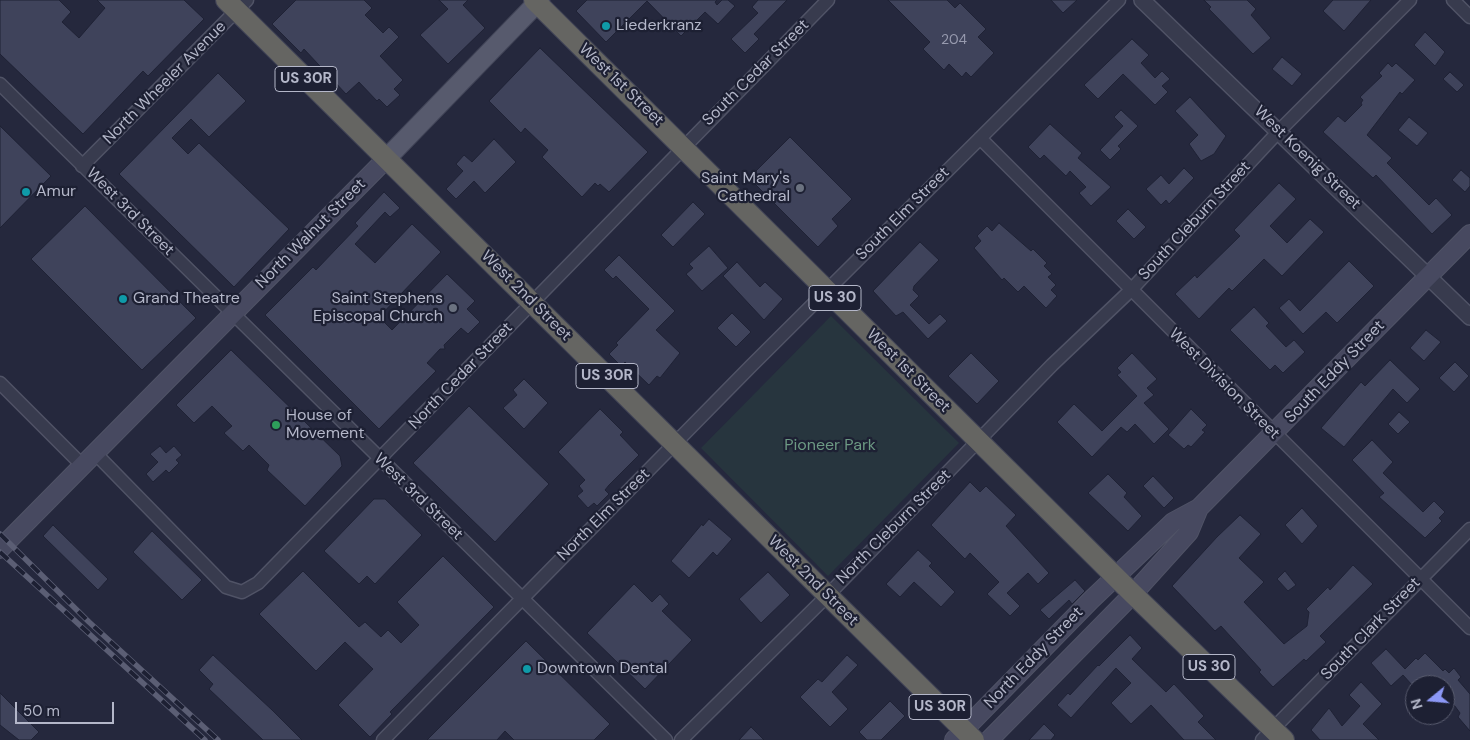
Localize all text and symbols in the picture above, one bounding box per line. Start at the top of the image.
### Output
place label: Liederkranz [616,16,702,36]
street label: South Cedar Street [699,16,813,130]
street label: North Wheeler Avenue [99,17,231,149]
marker: Liederkranz [600,20,612,32]
house number: 204 [941,32,967,48]
street label: West 1st Street [575,40,667,130]
road number: US 30R [275,66,337,92]
street label: West Koenig Street [1250,102,1364,214]
street label: South Cleburn Street [1135,158,1255,284]
street label: South Elm Street [852,163,954,265]
street label: West 3rd Street [82,164,178,260]
place label: Saint Mary's Cathedral [701,169,790,207]
street label: North Walnut Street [252,175,370,293]
place label: Amur [36,182,76,202]
marker: Saint Mary's Cathedral [794,182,806,194]
marker: Amur [20,186,32,198]
street label: West 2nd Street [477,247,575,345]
road number: US 30 [809,286,861,310]
place label: Grand Theatre [133,289,240,309]
place label: Saint Stephens Episcopal Church [313,289,443,327]
marker: Grand Theatre [117,293,129,305]
marker: Saint Stephens Episcopal Church [447,302,459,314]
street label: South Eddy Street [1281,317,1389,427]
street label: North Cedar Street [405,319,517,433]
street label: West Division Street [1164,324,1284,444]
street label: West 1st Street [862,325,954,417]
road number: US 30R [576,364,638,388]
place label: House of Movement [286,406,364,444]
marker: House of Movement [270,419,282,431]
park label: Pioneer Park [784,436,876,456]
street label: West 3rd Street [369,450,467,544]
street label: North Elm Street [554,465,654,565]
street label: North Cleburn Street [833,466,955,588]
street label: West 2nd Street [764,532,862,630]
street label: South Clark Street [1317,574,1425,684]
street label: North Eddy Street [981,603,1087,713]
road number: US 30 [1183,654,1235,680]
place label: Downtown Dental [537,659,667,679]
marker: Downtown Dental [521,663,533,675]
north arrow [1405,675,1455,725]
scale bar [18,692,116,724]
road number: US 30R [909,694,971,720]
text: N [1407,697,1427,712]
text: 50 m [23,701,60,721]

